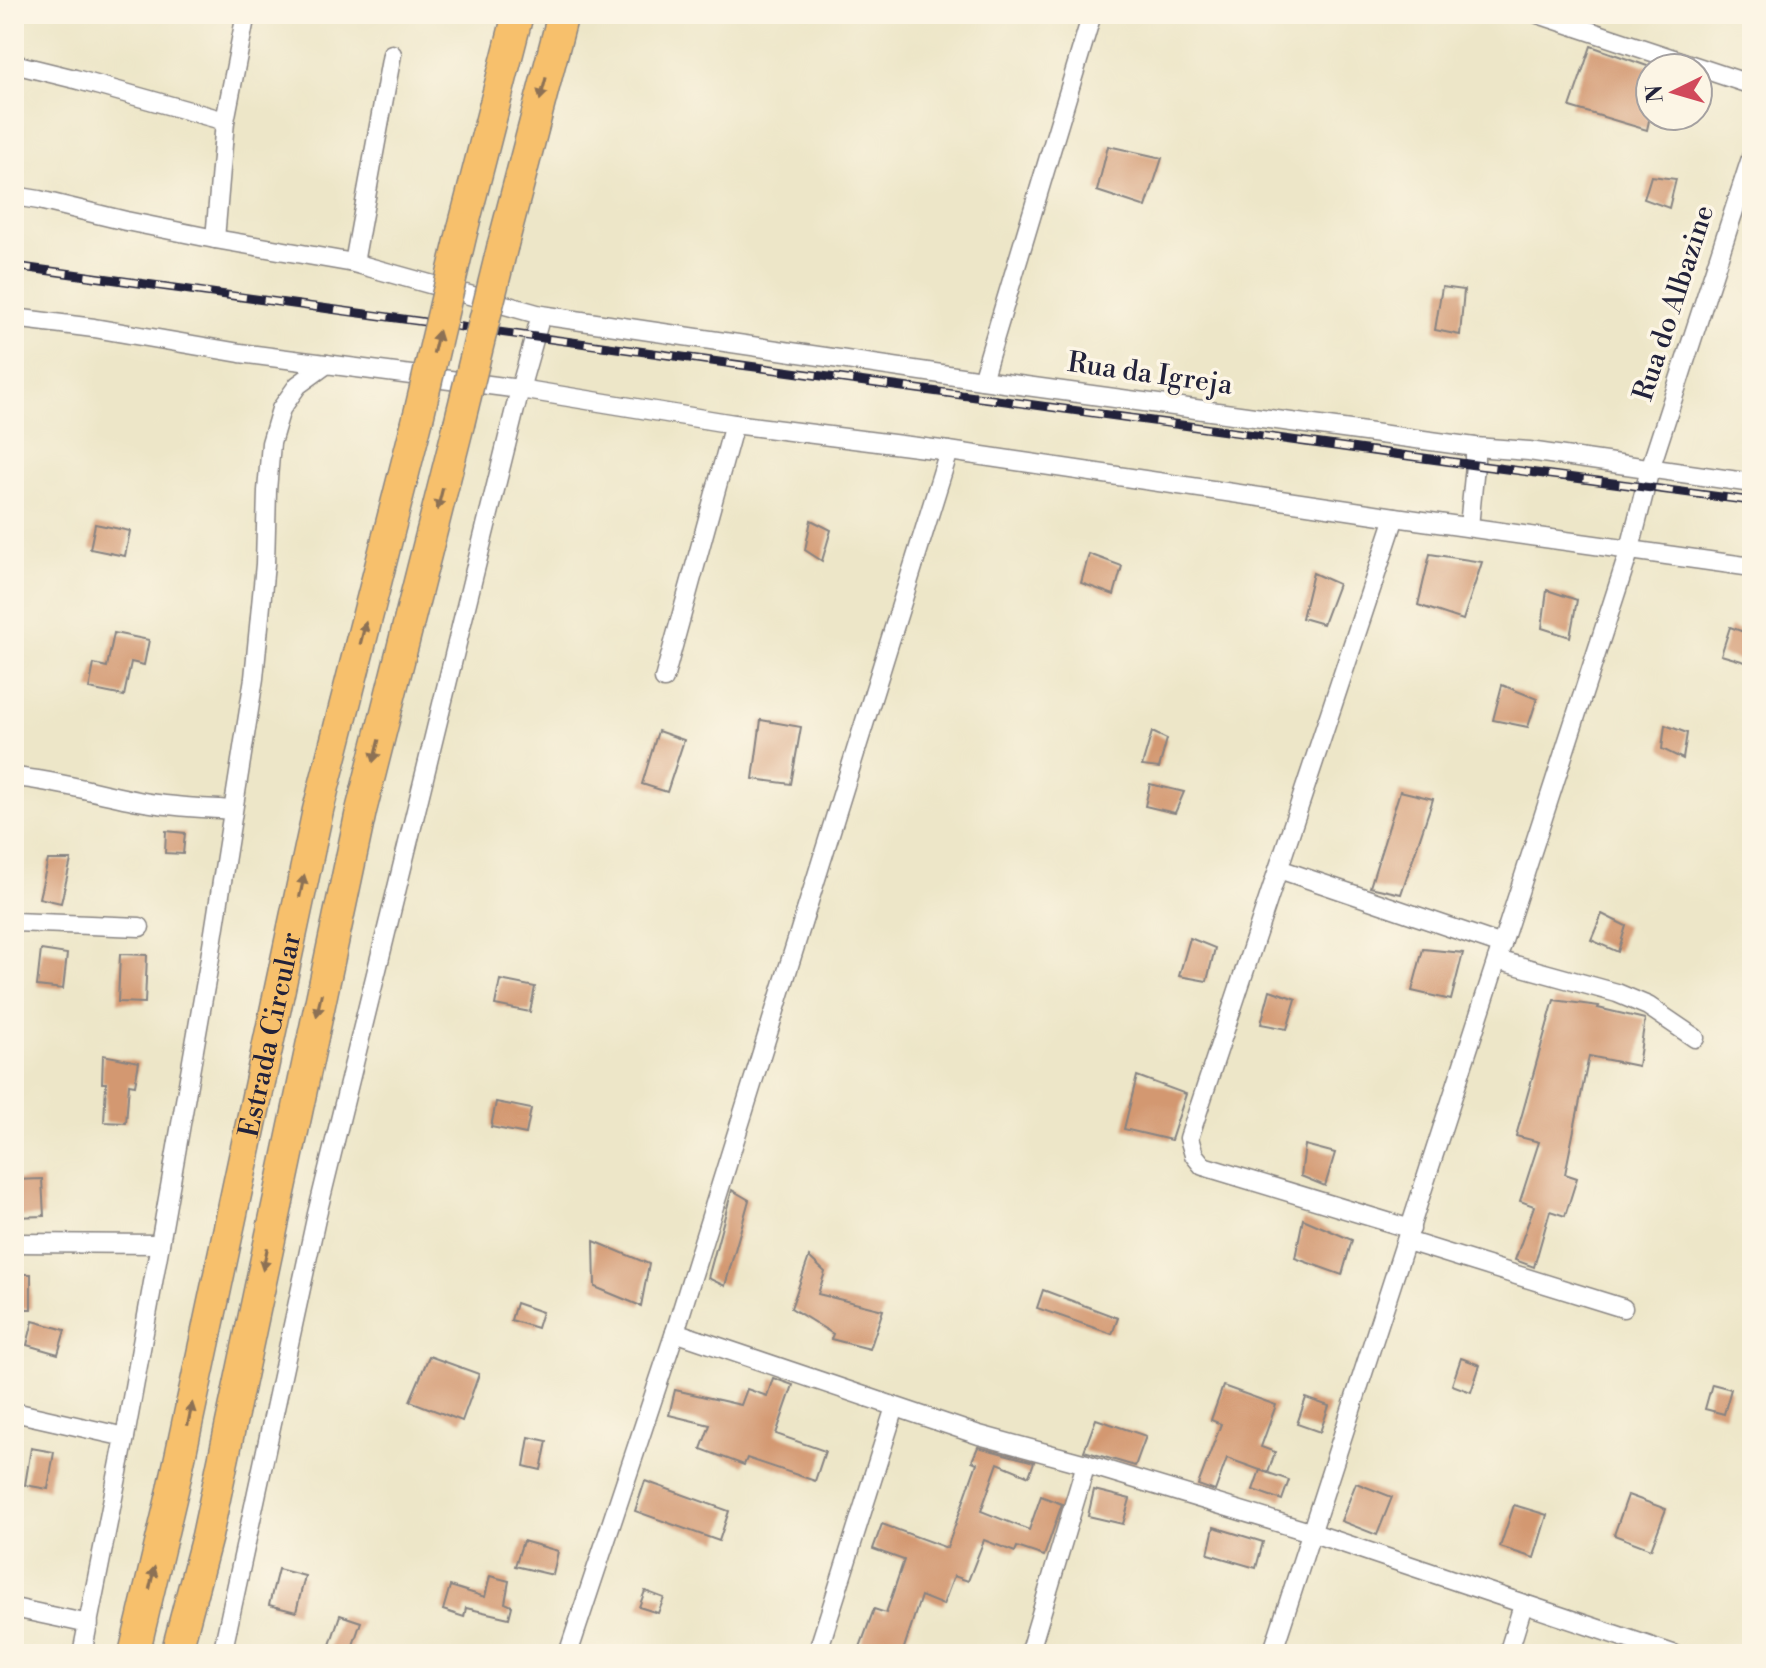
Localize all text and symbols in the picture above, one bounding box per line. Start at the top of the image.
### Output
north arrow [1634,52,1714,132]
one-way arrow [537,77,549,102]
text: N [1641,83,1670,103]
street label: Rua do Albazine [1626,201,1722,405]
one-way arrow [430,330,443,355]
street label: Rua da Igreja [1065,345,1236,403]
one-way arrow [434,487,446,512]
one-way arrow [358,620,370,645]
one-way arrow [369,739,381,764]
one-way arrow [296,873,309,898]
street label: Estrada Circular [231,929,309,1141]
one-way arrow [312,993,325,1018]
one-way arrow [259,1247,271,1272]
one-way arrow [184,1401,197,1426]
one-way arrow [146,1566,159,1591]

